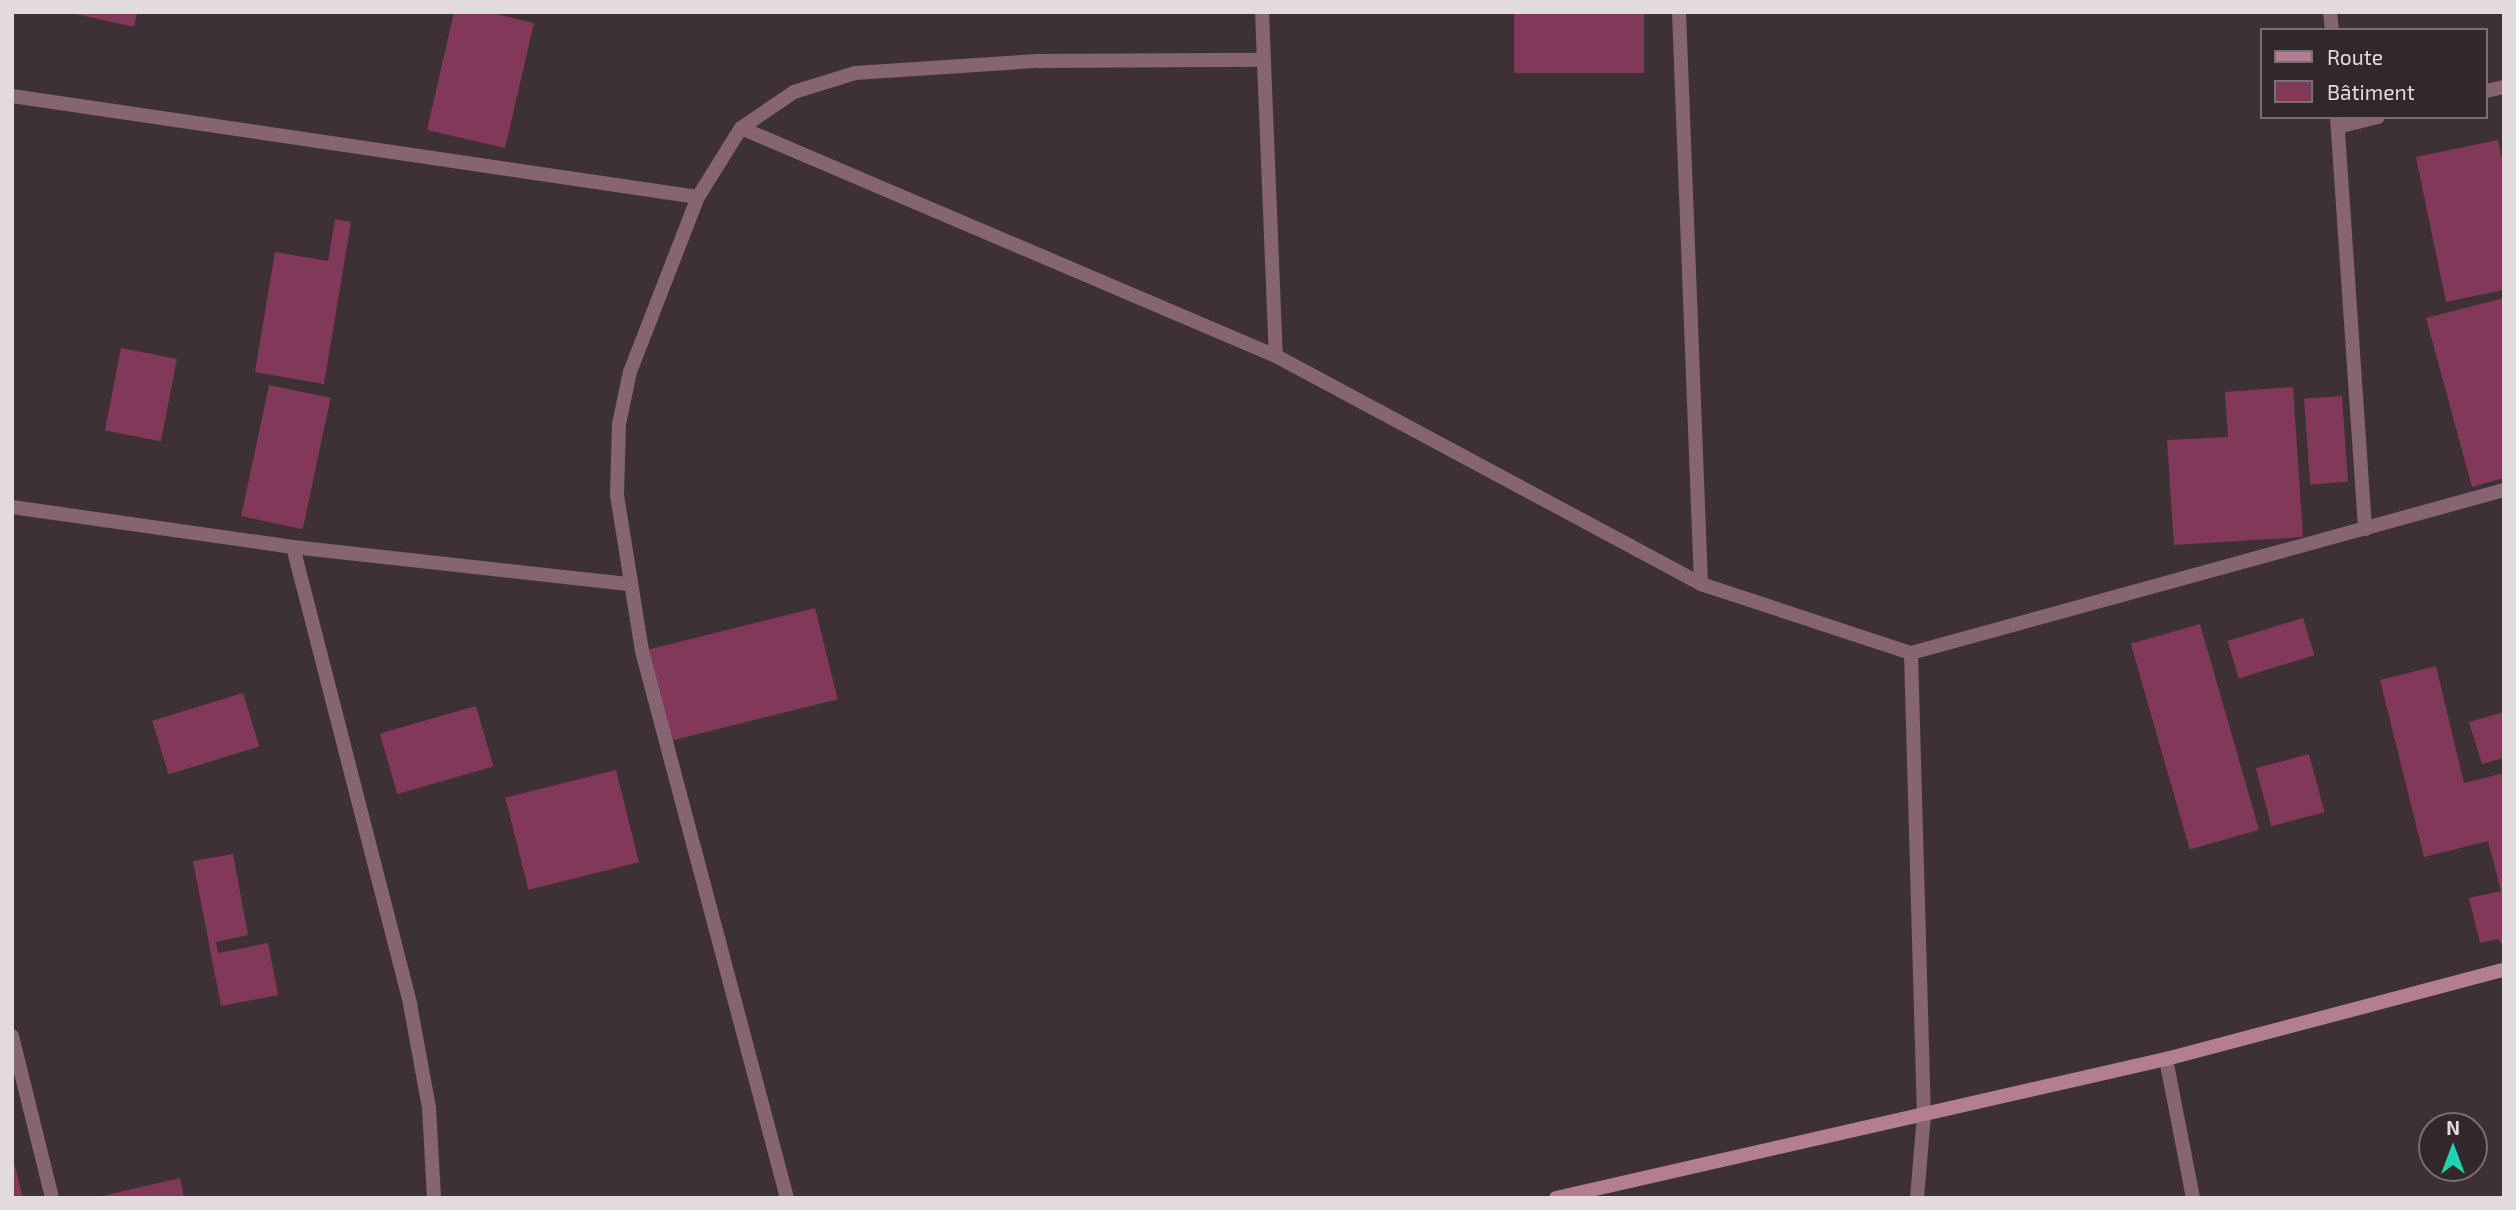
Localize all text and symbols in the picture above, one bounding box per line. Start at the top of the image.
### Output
legend [2260,28,2488,119]
text: Route [2327,44,2383,69]
text: Bâtiment [2327,79,2415,104]
north arrow [2418,1112,2488,1182]
text: N [2446,1116,2460,1139]

